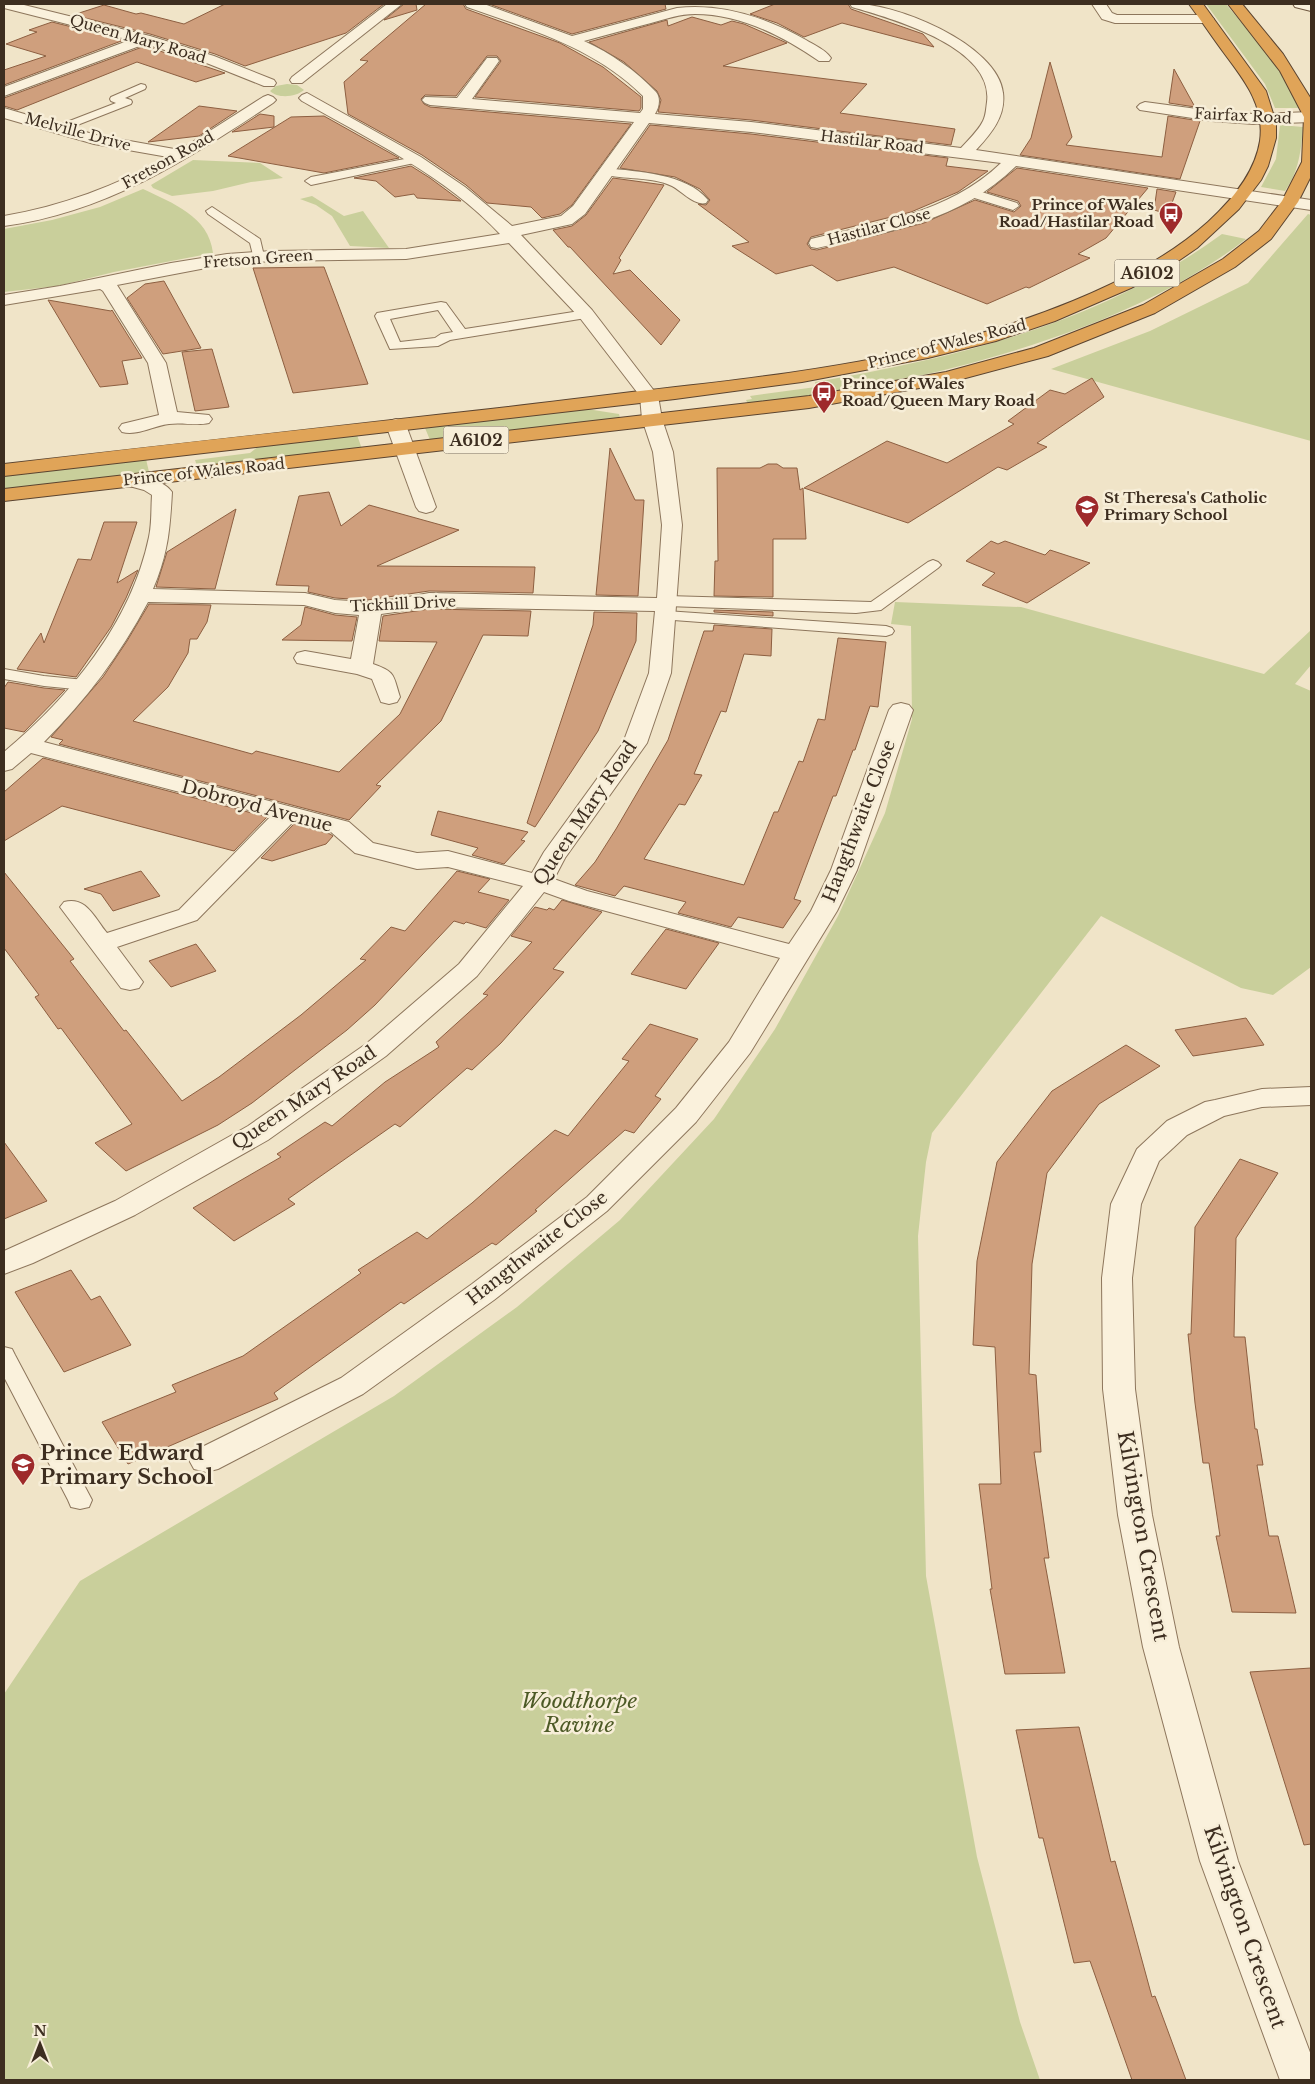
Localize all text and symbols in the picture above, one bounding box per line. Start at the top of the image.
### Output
street label: Queen Mary Road [68,10,209,67]
street label: Fairfax Road [1194,103,1292,128]
street label: Melville Drive [23,108,133,155]
street label: Fretson Road [118,126,217,193]
street label: Hastilar Road [819,126,925,157]
place label: Prince of Wales Road/Hastilar Road [999,195,1155,231]
bus stop icon: Prince of Wales Road/Hastilar Road [1158,201,1184,235]
street label: Hastilar Close [825,204,933,249]
street label: Fretson Green [202,245,313,272]
road number: A6102 [1114,260,1180,286]
street label: Prince of Wales Road [866,315,1028,372]
place label: Prince of Wales Road/Queen Mary Road [842,374,1036,410]
bus stop icon: Prince of Wales Road/Queen Mary Road [811,380,837,414]
road number: A6102 [444,426,508,454]
street label: Prince of Wales Road [122,454,286,489]
place label: St Theresa's Catholic Primary School [1104,488,1267,524]
school or university icon: St Theresa's Catholic Primary School [1074,494,1100,528]
street label: Tickhill Drive [349,591,457,616]
street label: Hangthwaite Close [818,736,900,906]
street label: Queen Mary Road [528,737,642,889]
street label: Dobroyd Avenue [179,775,335,837]
street label: Queen Mary Road [228,1041,380,1155]
street label: Hangthwaite Close [462,1186,612,1310]
street label: Kilvington Crescent [1112,1429,1174,1643]
place label: Prince Edward Primary School [40,1440,214,1490]
school or university icon: Prince Edward Primary School [10,1452,36,1486]
park label: Woodthorpe Ravine [521,1688,637,1738]
street label: Kilvington Crescent [1198,1822,1292,2032]
north arrow [15,2019,65,2069]
text: N [33,2022,47,2040]

